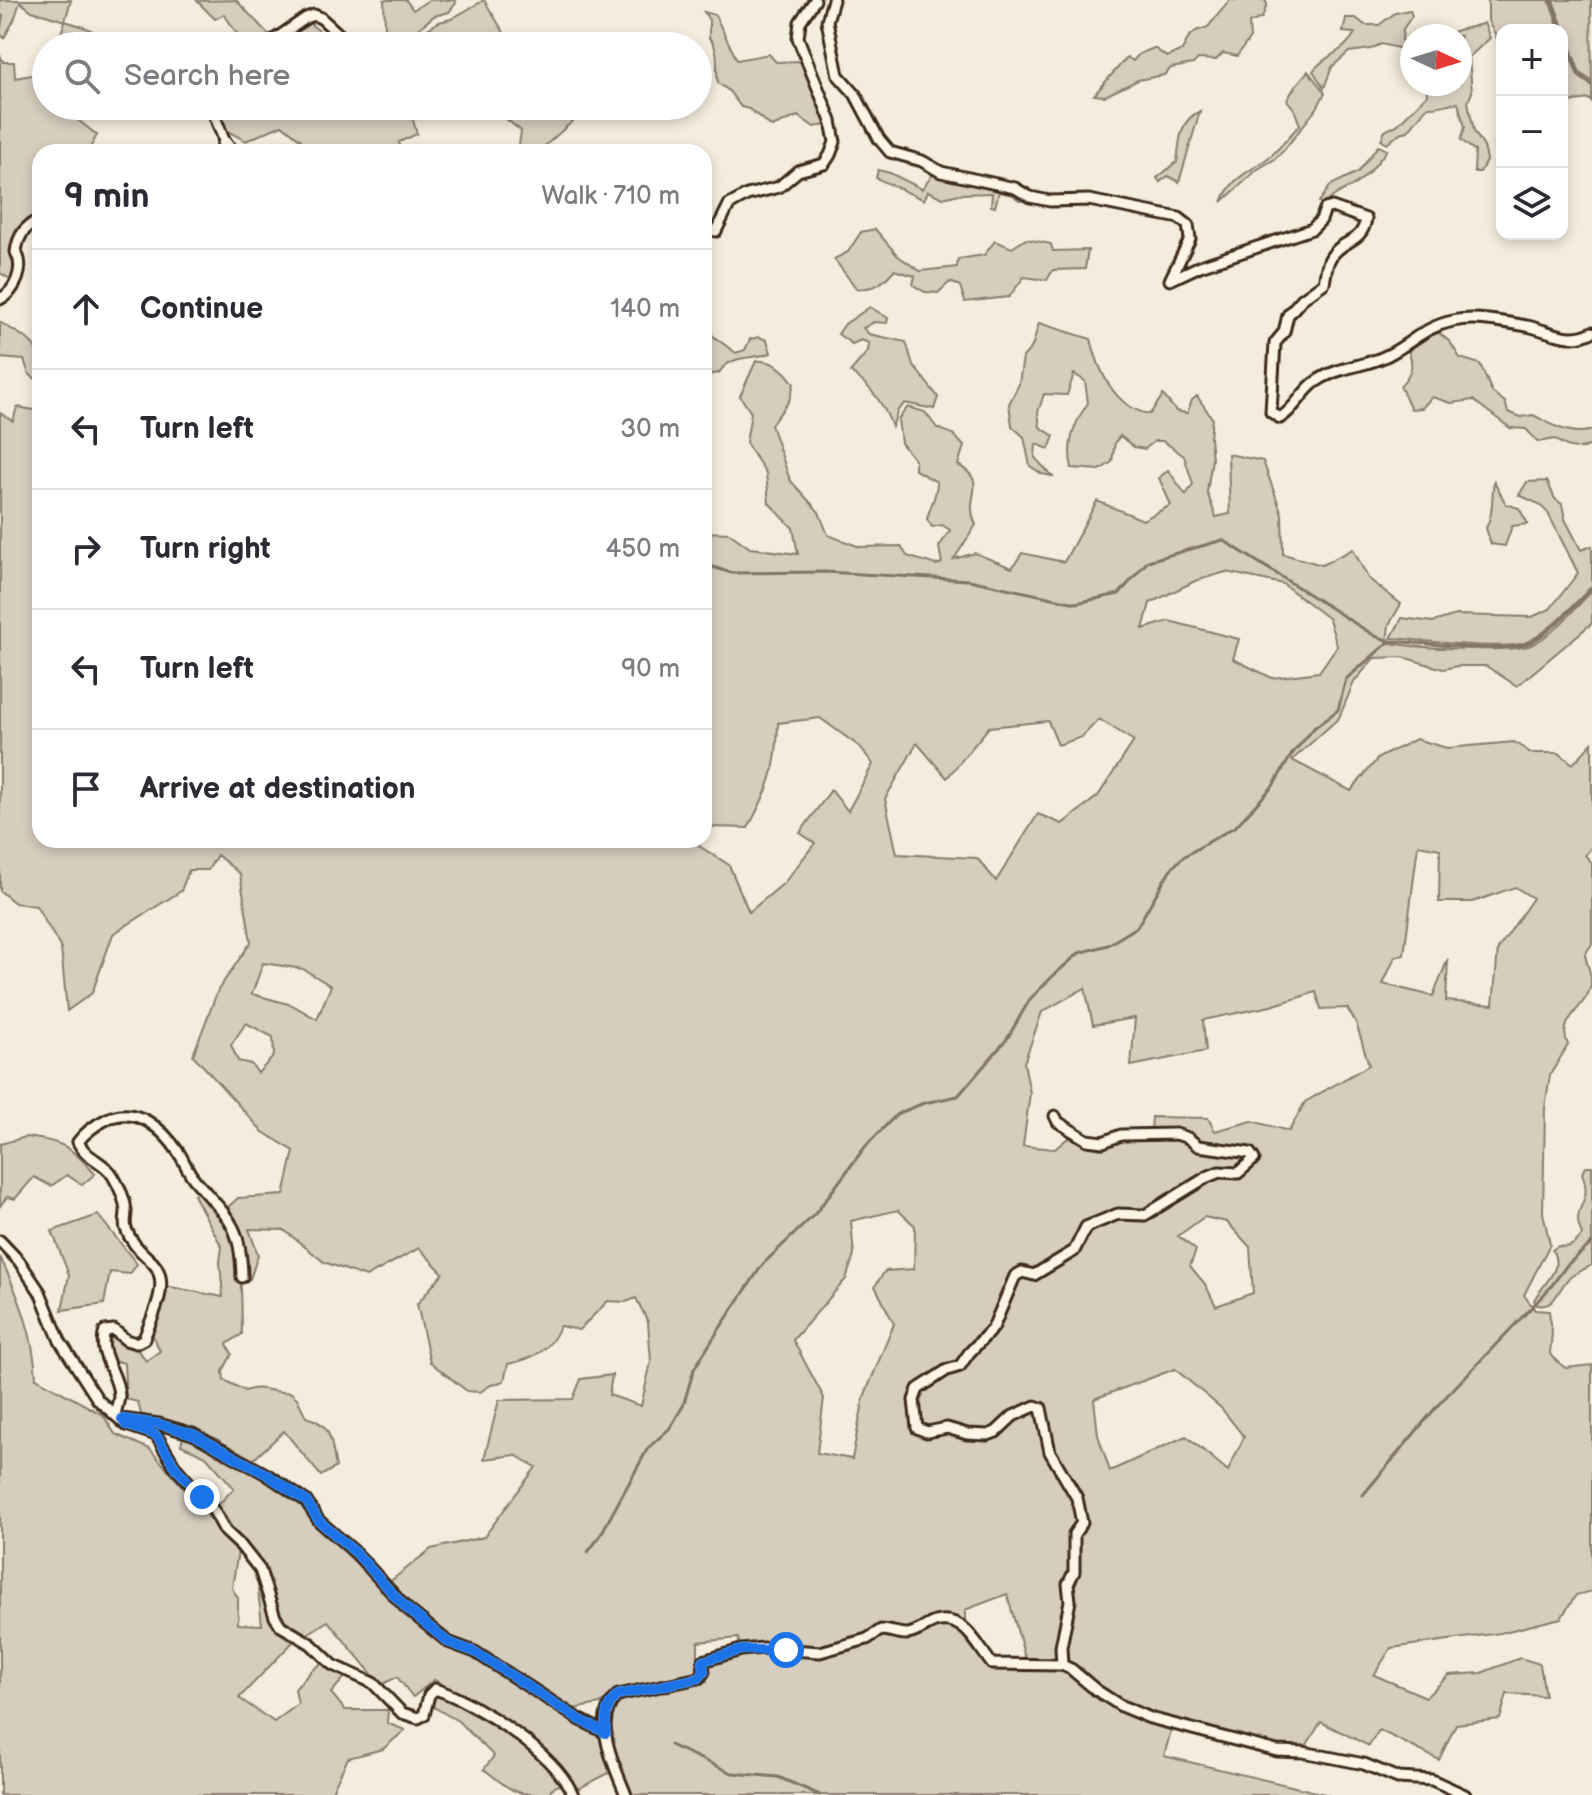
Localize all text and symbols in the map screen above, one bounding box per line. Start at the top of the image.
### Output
north arrow [1400,24,1472,96]
map controls [1496,24,1568,240]
button: + [1496,24,1568,96]
search box [32,32,712,120]
icon: search [60,54,104,98]
text: Search here [124,58,290,94]
button: − [1496,96,1568,168]
button: layers [1496,168,1568,240]
text: 9 min [64,176,149,217]
text: Walk · 710 m [542,181,680,212]
icon: ahead [64,287,108,331]
text: Continue [140,291,263,327]
text: 140 m [610,294,680,325]
icon: left [64,407,108,451]
text: Turn left [140,411,254,447]
text: 30 m [620,414,680,445]
icon: right [64,527,108,571]
text: Turn right [140,531,271,567]
text: 450 m [605,534,680,565]
icon: left [64,647,108,691]
text: Turn left [140,651,254,687]
text: 90 m [621,654,680,685]
icon: arrive [64,767,108,811]
text: Arrive at destination [140,771,416,807]
route end [184,1479,220,1515]
route start [768,1632,804,1668]

